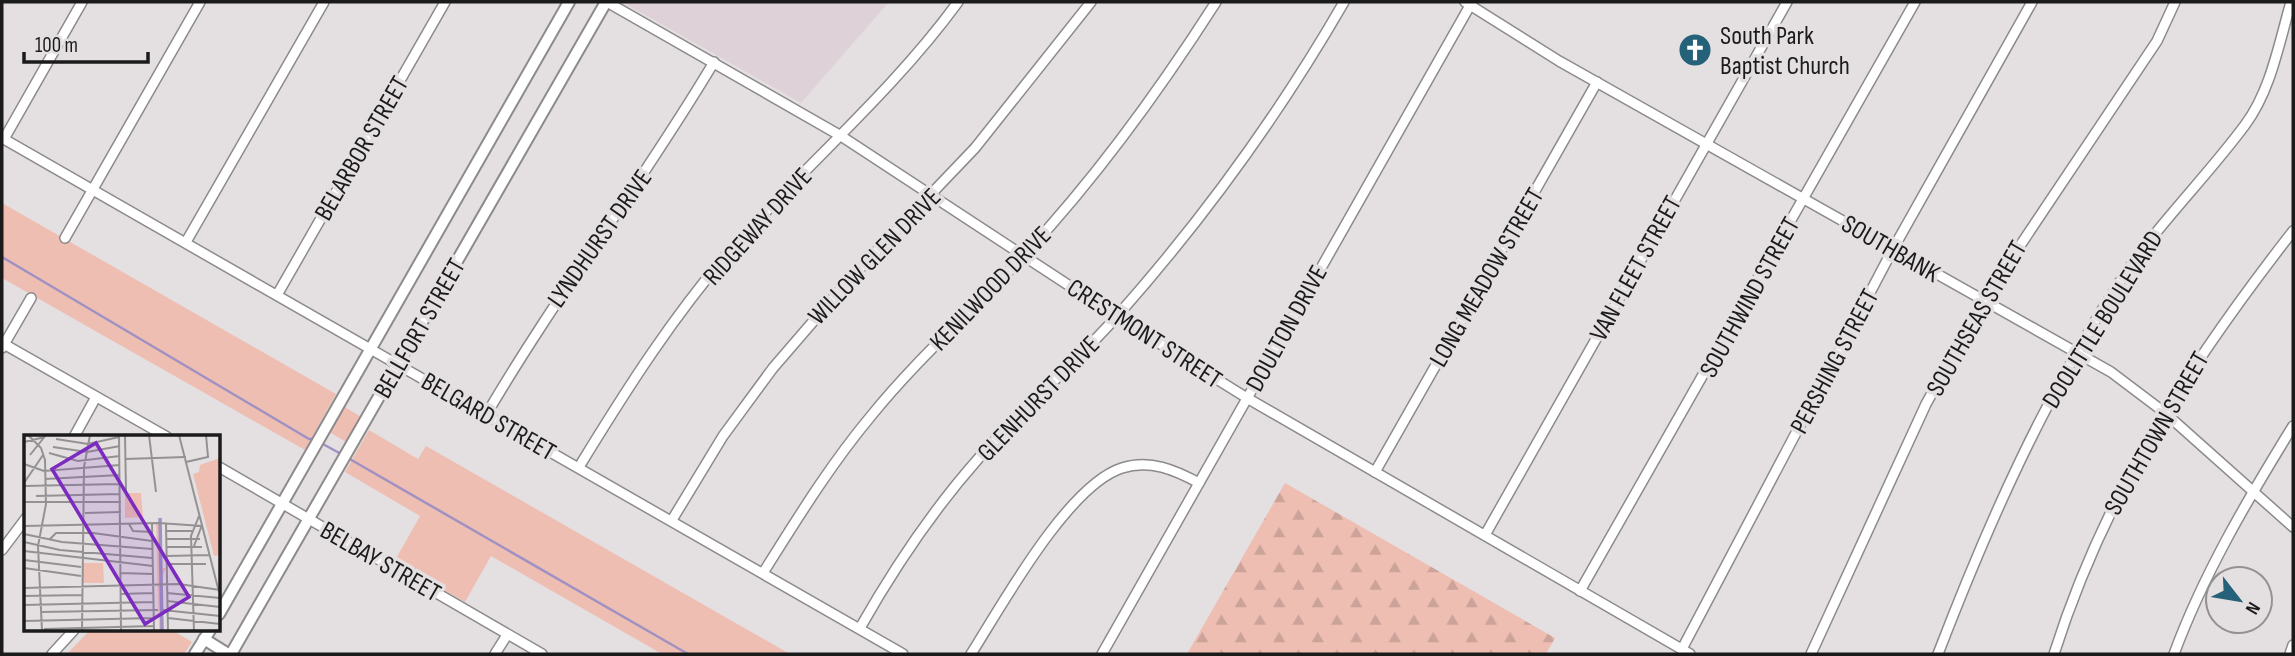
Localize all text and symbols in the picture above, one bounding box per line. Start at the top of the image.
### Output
scale bar [24,21,149,65]
place label: South Park Baptist Church [1720,21,1850,82]
church icon: South Park Baptist Church [1676,31,1714,69]
text: 100 m [35,33,78,58]
street label: BELARBOR STREET [309,71,416,226]
street label: RIDGEWAY DRIVE [697,162,819,292]
street label: LYNDHURST DRIVE [541,164,659,314]
street label: WILLOW GLEN DRIVE [802,182,948,332]
street label: LONG MEADOW STREET [1423,183,1551,373]
street label: VAN FLEET STREET [1584,191,1689,347]
street label: SOUTHBANK [1836,209,1945,290]
street label: SOUTHWIND STREET [1694,212,1807,383]
street label: KENILWOOD DRIVE [924,220,1058,358]
street label: DOOLITTLE BOULEVARD [2036,225,2170,414]
street label: SOUTHSEAS STREET [1920,236,2034,402]
street label: BELLFORT STREET [368,253,473,404]
street label: DOULTON DRIVE [1240,260,1335,397]
street label: CRESTMONT STREET [1061,273,1227,396]
street label: PERSHING STREET [1784,284,1886,439]
street label: GLENHURST DRIVE [971,330,1107,468]
street label: SOUTHTOWN STREET [2098,347,2217,521]
street label: BELGARD STREET [416,366,561,468]
inset map [24,435,220,632]
street label: BELBAY STREET [315,515,446,609]
north arrow [2204,565,2274,635]
text: N [2240,598,2265,618]

